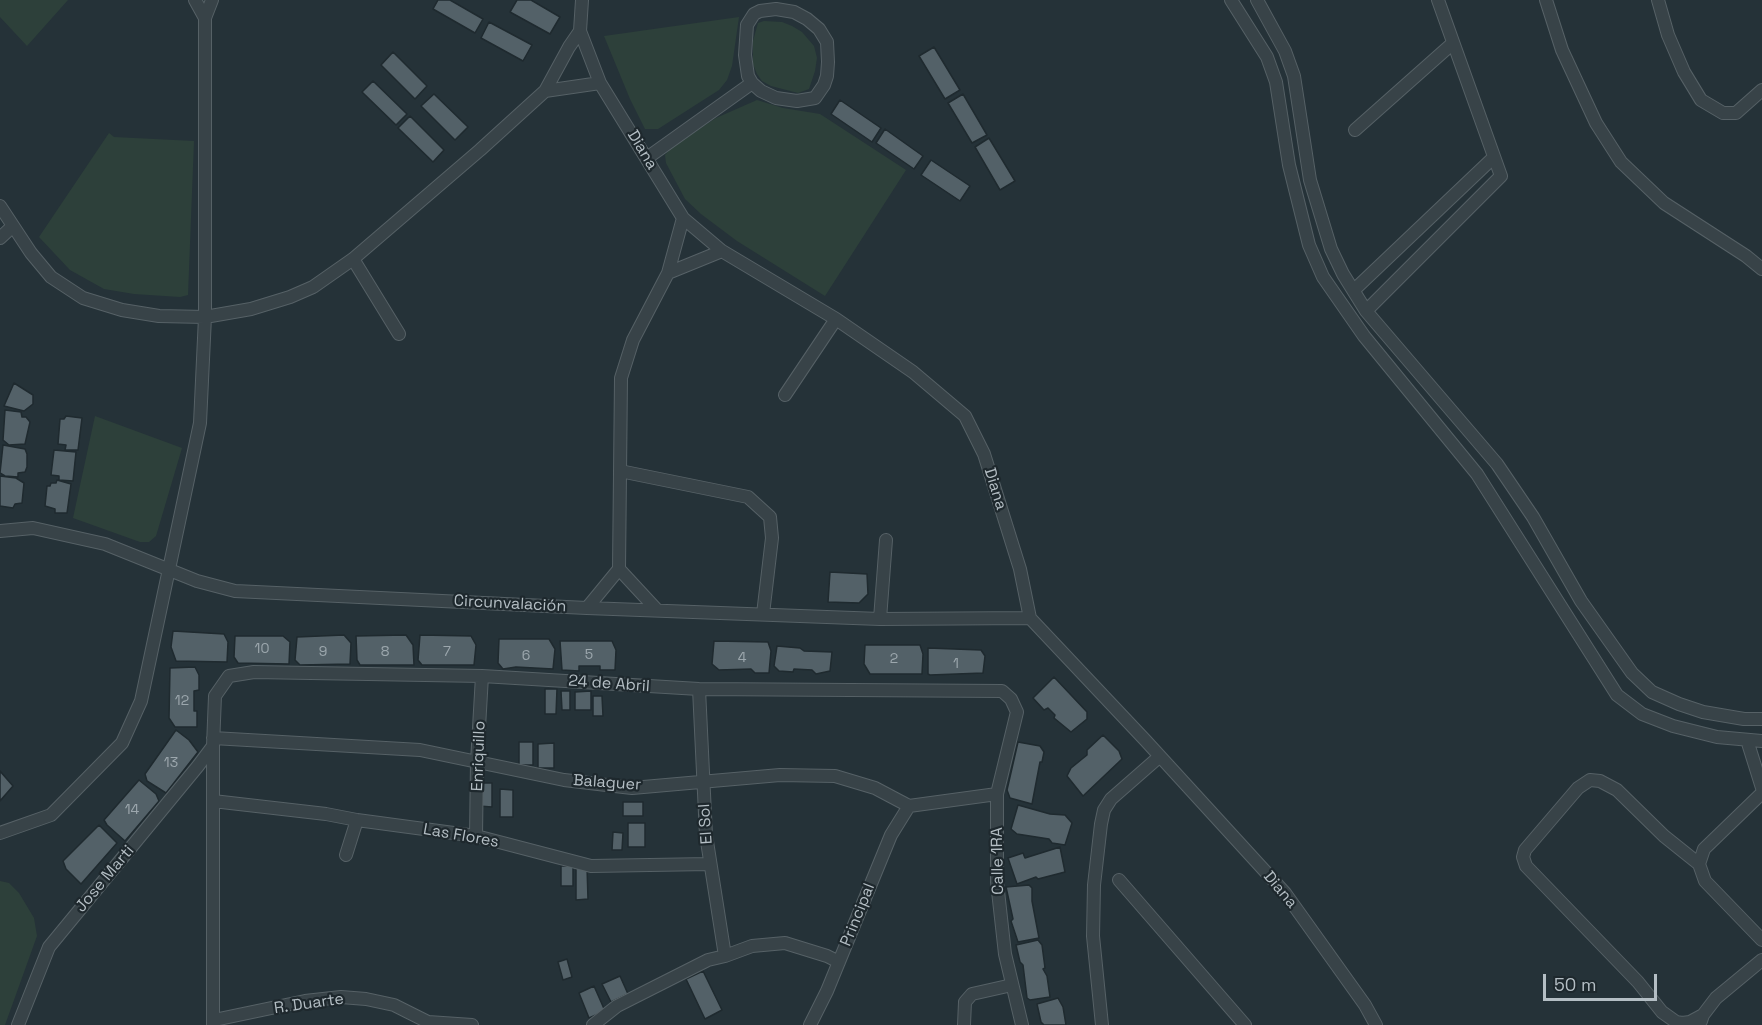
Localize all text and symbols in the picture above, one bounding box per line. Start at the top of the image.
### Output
street label: Diana [623,127,661,173]
street label: Diana [980,466,1010,512]
street label: Circunvalación [453,591,567,617]
house number: 10 [255,641,269,657]
house number: 9 [319,644,327,660]
house number: 8 [381,644,389,660]
house number: 7 [443,644,451,660]
house number: 5 [585,647,593,663]
house number: 6 [522,648,530,664]
house number: 4 [738,650,746,666]
house number: 2 [890,651,898,667]
house number: 1 [953,656,959,672]
street label: 24 de Abril [568,672,650,696]
house number: 12 [175,693,189,709]
street label: Enriquillo [468,720,490,792]
house number: 13 [164,755,178,771]
street label: Balaguer [572,771,642,795]
house number: 14 [125,802,139,818]
street label: El Sol [695,803,717,845]
street label: Las Flores [422,820,500,852]
street label: Calle 1RA [988,827,1008,895]
street label: Jose Marti [72,842,138,916]
street label: Diana [1259,867,1301,913]
street label: Principal [837,881,879,949]
scale bar [1546,962,1660,1000]
text: 50 m [1554,973,1596,996]
street label: R. Duarte [273,990,345,1018]

